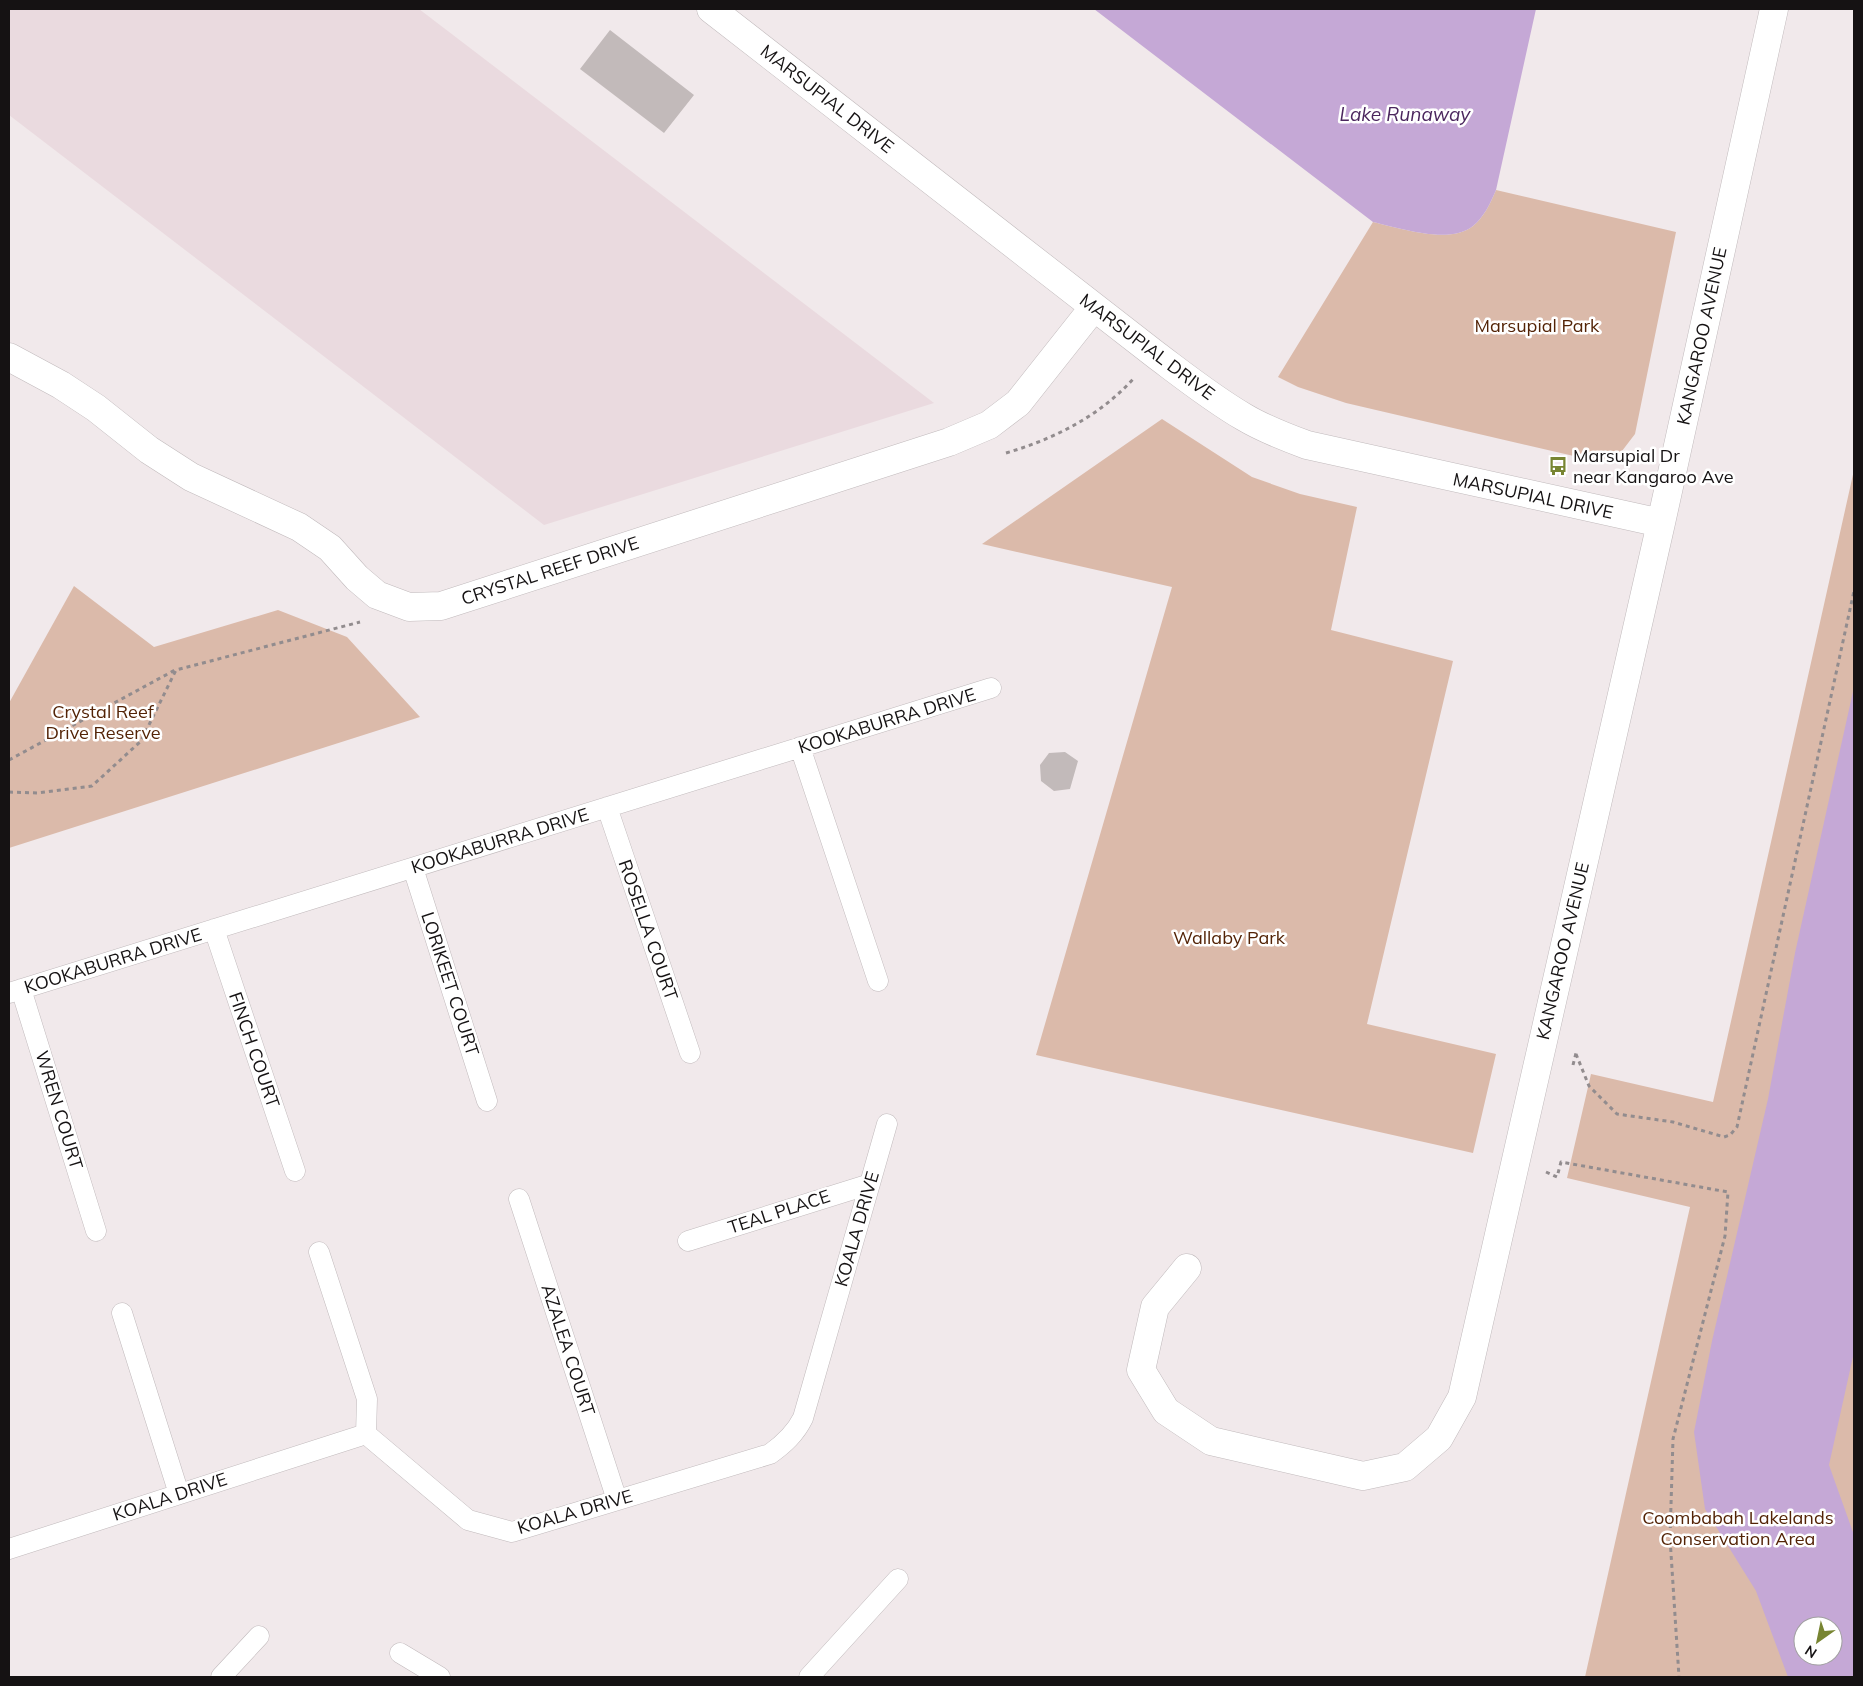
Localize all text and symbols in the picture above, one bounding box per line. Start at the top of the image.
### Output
street label: MARSUPIAL DRIVE [756,39,899,158]
water label: Lake Runaway [1340,102,1471,126]
street label: KANGAROO AVENUE [1671,245,1732,427]
street label: MARSUPIAL DRIVE [1075,288,1219,405]
park label: Marsupial Park [1475,314,1600,337]
place label: Marsupial Dr near Kangaroo Ave [1573,444,1733,488]
bus stop icon: Marsupial Dr near Kangaroo Ave [1547,455,1569,477]
street label: MARSUPIAL DRIVE [1451,467,1615,524]
street label: CRYSTAL REEF DRIVE [458,531,642,610]
street label: KOOKABURRA DRIVE [795,683,978,758]
park label: Crystal Reef Drive Reserve [45,700,161,744]
street label: KOOKABURRA DRIVE [408,803,591,878]
street label: ROSELLA COURT [614,857,683,1003]
street label: KANGAROO AVENUE [1531,860,1594,1042]
street label: LORIKEET COURT [416,909,485,1059]
street label: KOOKABURRA DRIVE [21,923,204,998]
park label: Wallaby Park [1173,926,1286,949]
street label: FINCH COURT [224,989,285,1111]
street label: WREN COURT [30,1048,89,1172]
street label: KOALA DRIVE [829,1169,884,1289]
street label: TEAL PLACE [725,1184,833,1239]
street label: AZALEA COURT [536,1281,601,1419]
street label: KOALA DRIVE [110,1467,230,1526]
street label: KOALA DRIVE [515,1484,635,1539]
park label: Coombabah Lakelands Conservation Area [1642,1506,1834,1550]
north arrow [1793,1616,1843,1666]
text: N [1802,1641,1820,1662]

